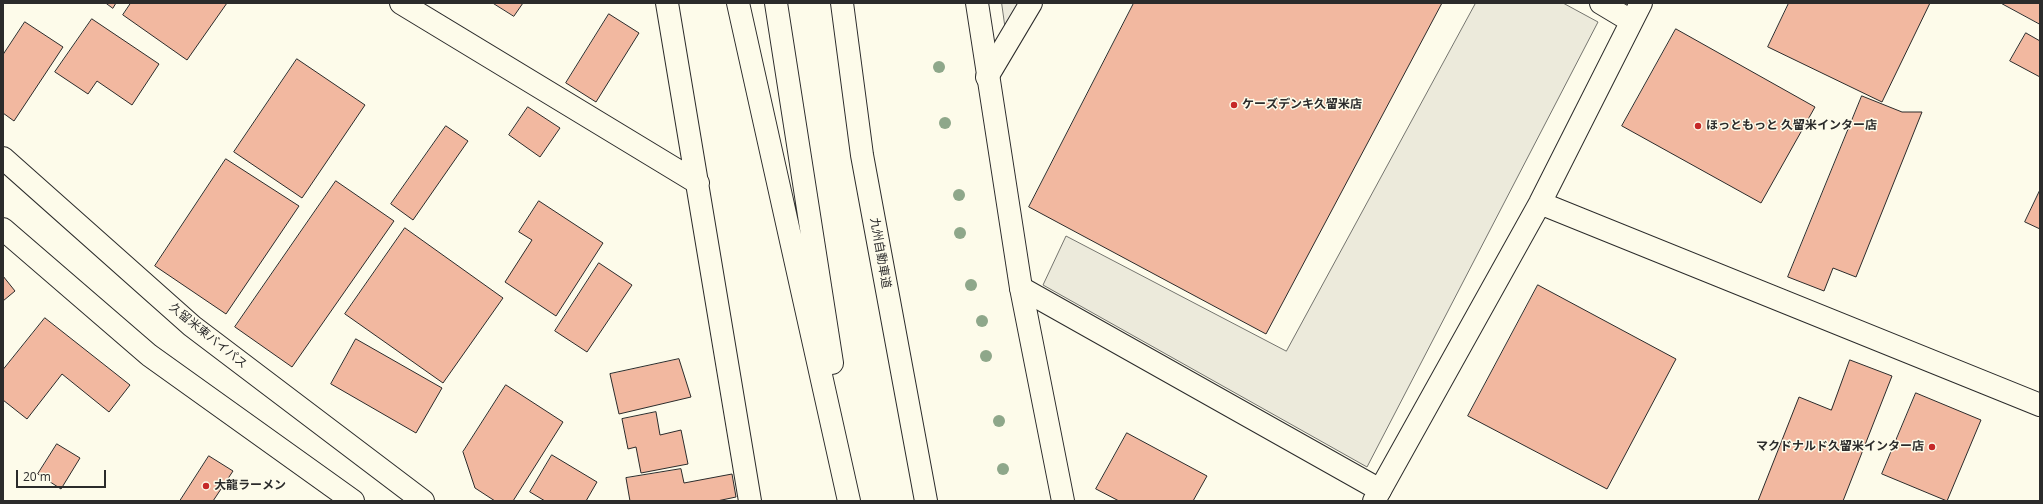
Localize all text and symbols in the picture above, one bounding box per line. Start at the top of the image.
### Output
place label: ケーズデンキ久留米店 [1242,98,1362,112]
marker: ケーズデンキ久留米店 [1229,100,1239,110]
place label: ほっともっと 久留米インター店 [1706,119,1877,133]
marker: ほっともっと 久留米インター店 [1693,121,1703,131]
street label: 九州自動車道 [867,216,893,290]
street label: 久留米東バイパス [166,300,250,372]
place label: マクドナルド久留米インター店 [1756,440,1924,454]
marker: マクドナルド久留米インター店 [1927,442,1937,452]
scale bar [18,462,108,488]
text: 20 m [23,468,51,485]
place label: 大龍ラーメン [214,479,286,493]
marker: 大龍ラーメン [201,481,211,491]

